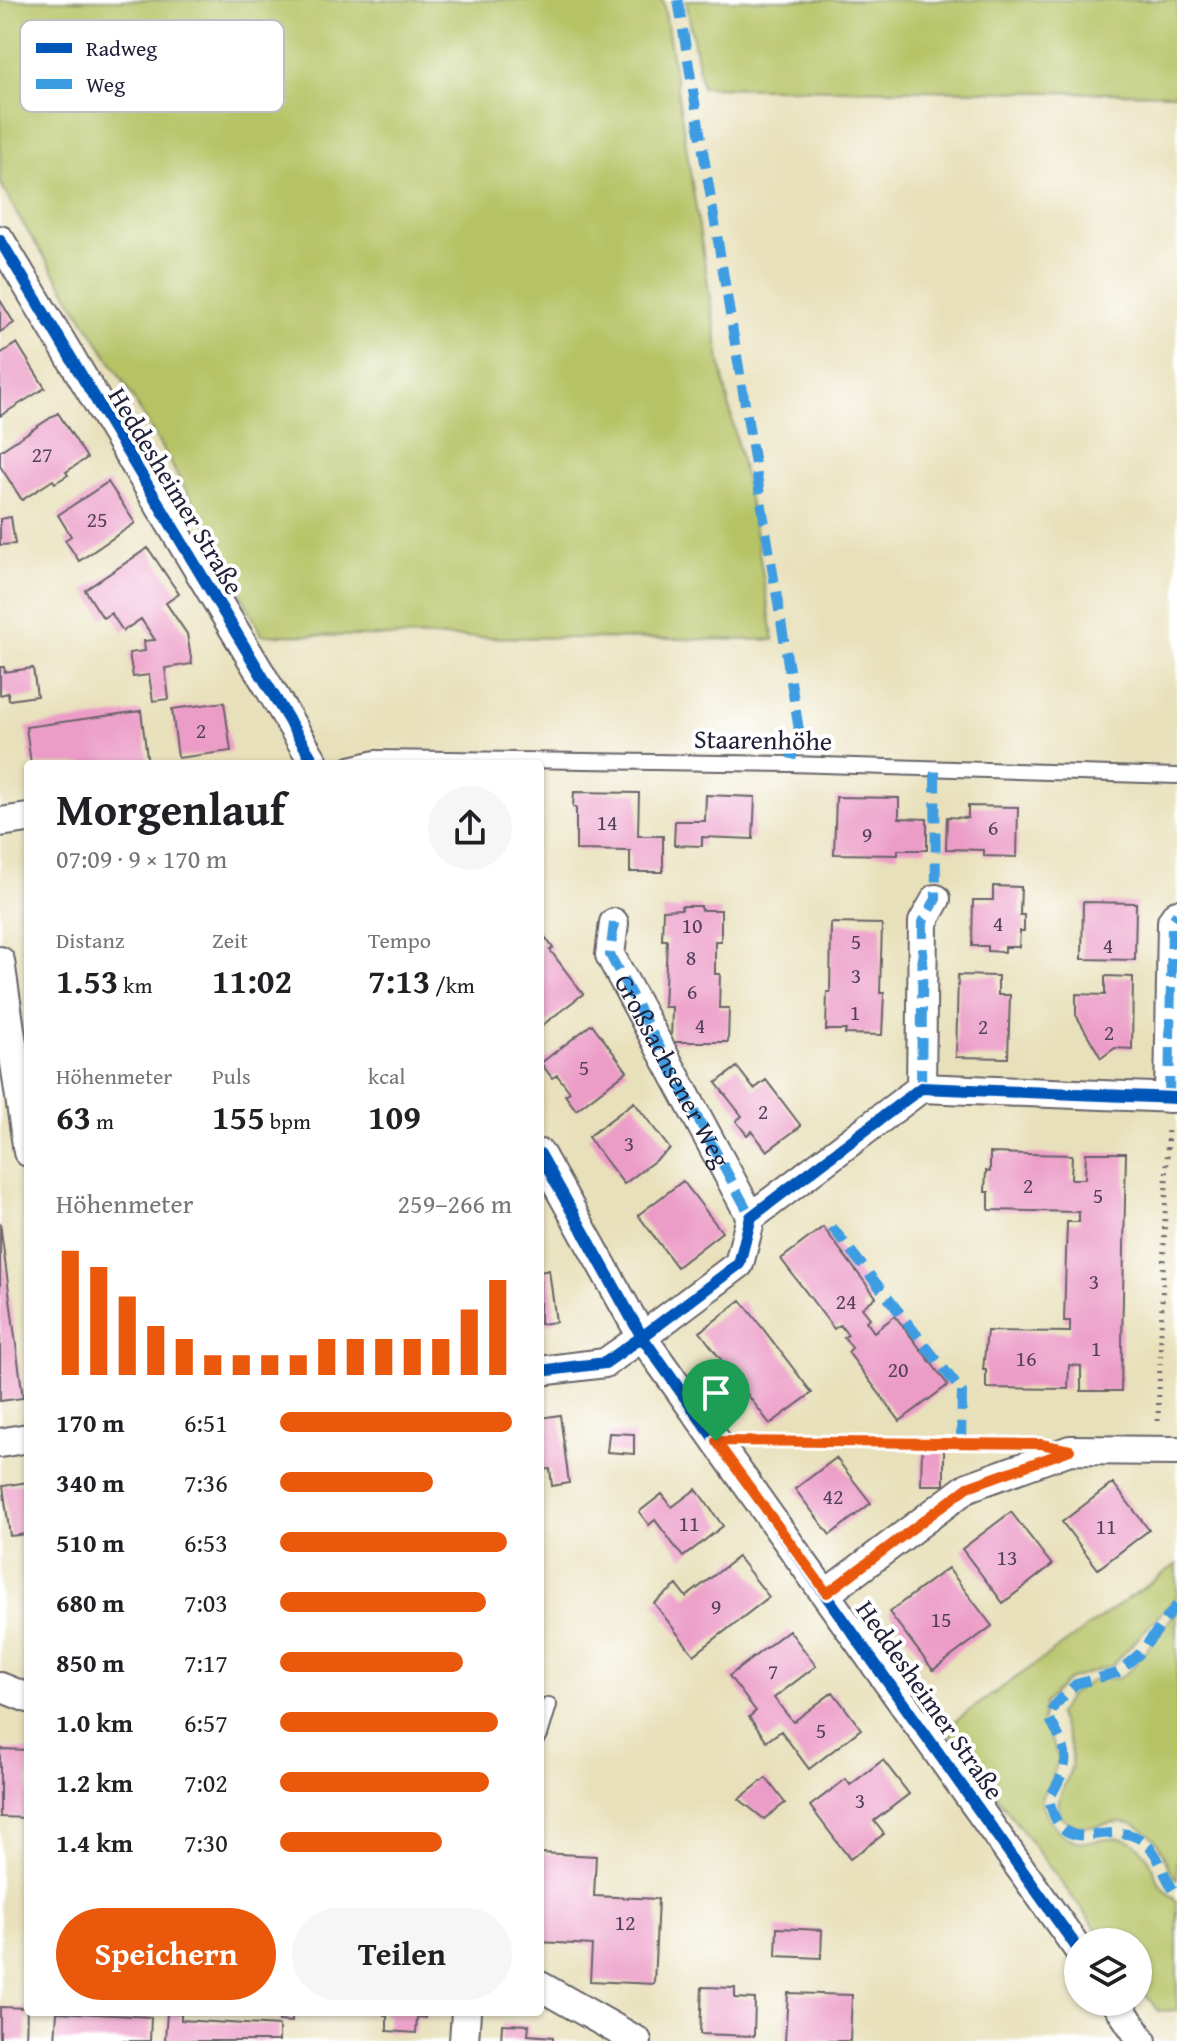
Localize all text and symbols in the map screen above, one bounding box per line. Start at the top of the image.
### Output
legend [20,20,284,112]
text: Radweg [86,32,157,64]
text: Weg [86,68,125,100]
street label: Heddesheimer Straße [99,380,254,602]
house number: 27 [31,438,53,470]
house number: 25 [86,503,108,535]
house number: 2 [196,714,206,746]
street label: Staarenhöhe [694,719,832,760]
text: Morgenlauf [56,777,285,841]
button: share [428,786,512,870]
house number: 14 [596,806,618,838]
house number: 6 [988,811,998,843]
house number: 9 [862,818,872,850]
text: 07:09 · 9 × 170 m [56,839,227,878]
house number: 4 [993,907,1003,939]
house number: 10 [681,909,703,941]
text: Distanz [56,924,124,956]
text: Zeit [212,924,248,956]
text: Tempo [368,924,431,956]
house number: 5 [851,925,861,957]
house number: 4 [1103,929,1113,961]
house number: 8 [686,941,696,973]
text: 1.53 [56,956,118,1005]
text: 11:02 [212,956,292,1005]
text: 7:13 [368,956,430,1005]
house number: 3 [851,959,861,991]
street label: Großsachsener Weg [605,967,741,1175]
text: km [118,969,152,1001]
text: /km [430,969,475,1001]
house number: 6 [687,975,697,1007]
house number: 1 [850,996,860,1028]
house number: 4 [695,1009,705,1041]
house number: 2 [978,1010,988,1042]
house number: 2 [1104,1016,1114,1048]
house number: 5 [579,1051,589,1083]
text: Höhenmeter [56,1060,172,1092]
text: Puls [212,1060,251,1092]
text: kcal [368,1060,406,1092]
text: 63 [56,1092,91,1141]
text: 155 [212,1092,265,1141]
text: 109 [368,1092,421,1141]
house number: 2 [758,1095,768,1127]
text: m [91,1105,114,1137]
text: bpm [265,1105,311,1137]
house number: 3 [624,1127,634,1159]
house number: 2 [1023,1169,1033,1201]
house number: 5 [1093,1179,1103,1211]
text: Höhenmeter [56,1184,193,1223]
text: 259–266 m [398,1184,512,1223]
house number: 3 [1089,1265,1099,1297]
house number: 24 [835,1285,857,1317]
house number: 1 [1091,1332,1101,1364]
house number: 16 [1015,1342,1037,1374]
house number: 20 [887,1353,909,1385]
pin [682,1359,750,1441]
icon: arrive [694,1371,738,1415]
text: 170 m [56,1403,124,1442]
text: 6:51 [184,1403,228,1442]
text: 340 m [56,1463,124,1502]
text: 7:36 [184,1463,228,1502]
house number: 42 [822,1480,844,1512]
house number: 11 [678,1507,700,1539]
house number: 11 [1095,1510,1117,1542]
text: 510 m [56,1523,124,1562]
text: 6:53 [184,1523,228,1562]
house number: 13 [996,1541,1018,1573]
text: 680 m [56,1583,124,1622]
text: 7:03 [184,1583,228,1622]
house number: 9 [711,1590,721,1622]
street label: Heddesheimer Straße [847,1592,1014,1807]
house number: 15 [930,1603,952,1635]
text: 850 m [56,1643,124,1682]
text: 7:17 [184,1643,228,1682]
house number: 7 [768,1655,778,1687]
text: 1.0 km [56,1703,133,1742]
text: 6:57 [184,1703,228,1742]
house number: 5 [816,1714,826,1746]
text: 1.2 km [56,1763,133,1802]
text: 7:02 [184,1763,228,1802]
house number: 3 [855,1784,865,1816]
text: 1.4 km [56,1823,133,1862]
text: 7:30 [184,1823,228,1862]
house number: 12 [614,1906,636,1938]
button: Speichern [56,1908,276,2000]
button: Teilen [292,1908,512,2000]
map controls [1064,1928,1152,2016]
button: layers [1064,1928,1152,2016]

